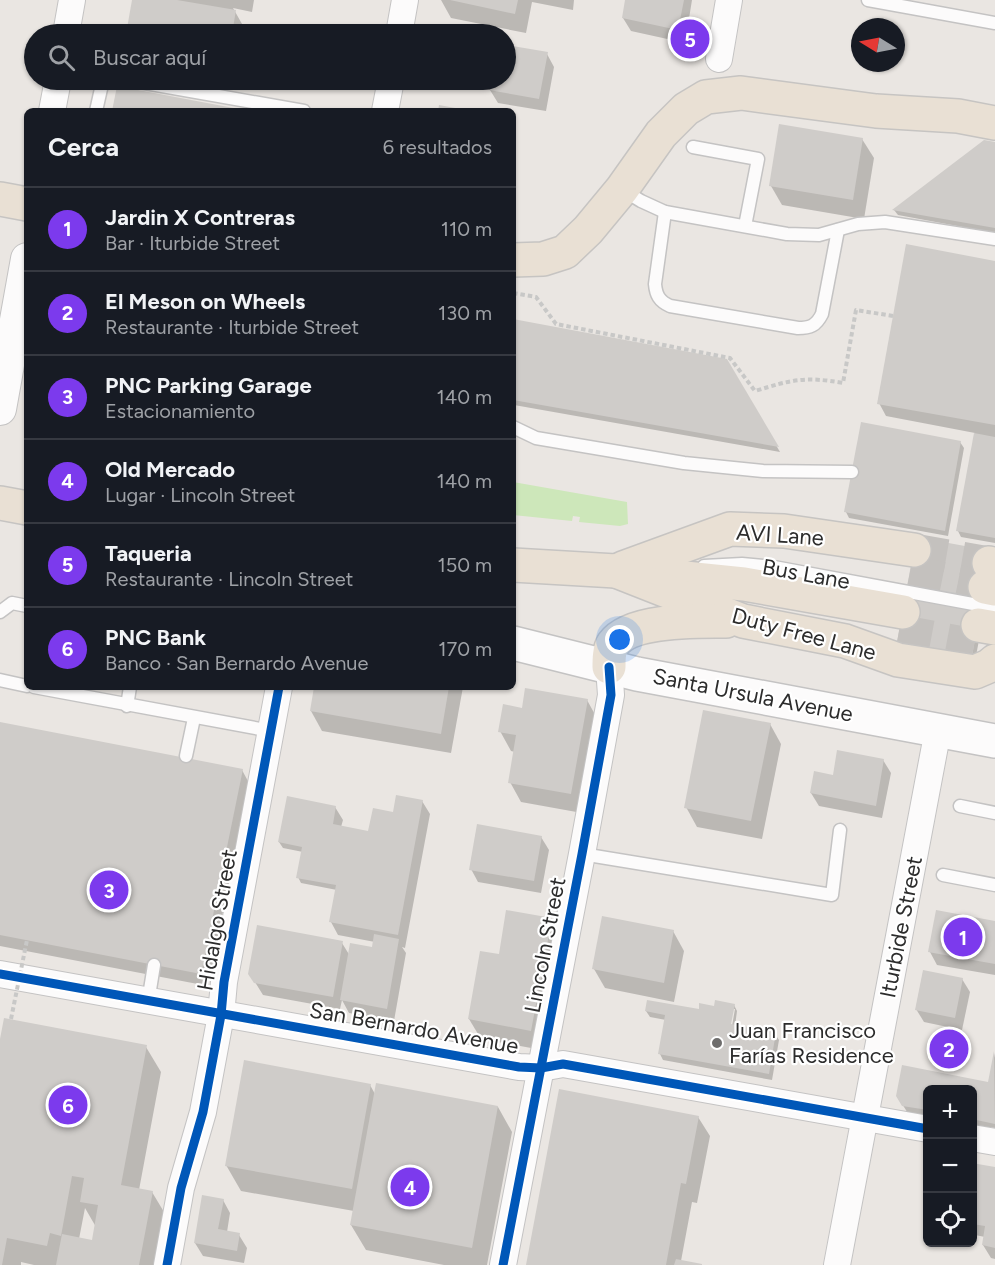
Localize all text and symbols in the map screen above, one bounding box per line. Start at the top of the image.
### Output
pin: 5 [670,16,710,62]
north arrow [851,18,905,72]
search box [24,24,516,90]
icon: search [45,41,78,74]
text: Buscar aquí [93,44,206,71]
text: Cerca [48,131,119,163]
text: 6 resultados [383,135,492,159]
text: Jardin X Contreras [105,204,295,231]
text: 1 [63,217,72,241]
text: 110 m [441,217,492,241]
text: Bar · Iturbide Street [105,231,280,255]
text: El Meson on Wheels [105,288,305,315]
text: 2 [62,301,73,325]
text: 130 m [438,301,492,325]
text: Restaurante · Iturbide Street [105,315,359,339]
text: PNC Parking Garage [105,372,312,399]
text: 3 [62,385,73,409]
text: 140 m [437,385,492,409]
text: Estacionamiento [105,399,255,423]
text: Old Mercado [105,456,235,483]
text: 4 [61,469,74,493]
text: 140 m [437,469,492,493]
text: Lugar · Lincoln Street [105,483,295,507]
street label: AVI Lane [735,518,825,552]
text: Taqueria [105,540,192,567]
text: 5 [62,553,73,577]
text: 150 m [437,553,492,577]
street label: Bus Lane [760,553,852,595]
text: Restaurante · Lincoln Street [105,567,353,591]
street label: Duty Free Lane [729,602,879,666]
text: PNC Bank [105,624,206,651]
your location [605,625,634,654]
text: 6 [62,637,73,661]
text: 170 m [438,637,492,661]
text: Banco · San Bernardo Avenue [105,651,368,675]
street label: Santa Ursula Avenue [651,662,855,728]
street label: Hidalgo Street [191,847,243,993]
street label: Iturbide Street [874,854,928,1000]
pin: 3 [90,868,128,912]
street label: Lincoln Street [519,875,571,1015]
pin: 1 [944,914,982,960]
street label: San Bernardo Avenue [307,996,521,1060]
place label: Juan Francisco Farías Residence [729,1017,894,1069]
pin: 2 [930,1026,968,1072]
marker: Juan Francisco Farías Residence [710,1036,724,1050]
pin: 6 [48,1082,88,1128]
map controls [923,1085,977,1247]
button: + [923,1085,977,1139]
button: − [923,1139,977,1193]
pin: 4 [390,1164,430,1210]
button: locate [923,1193,977,1247]

